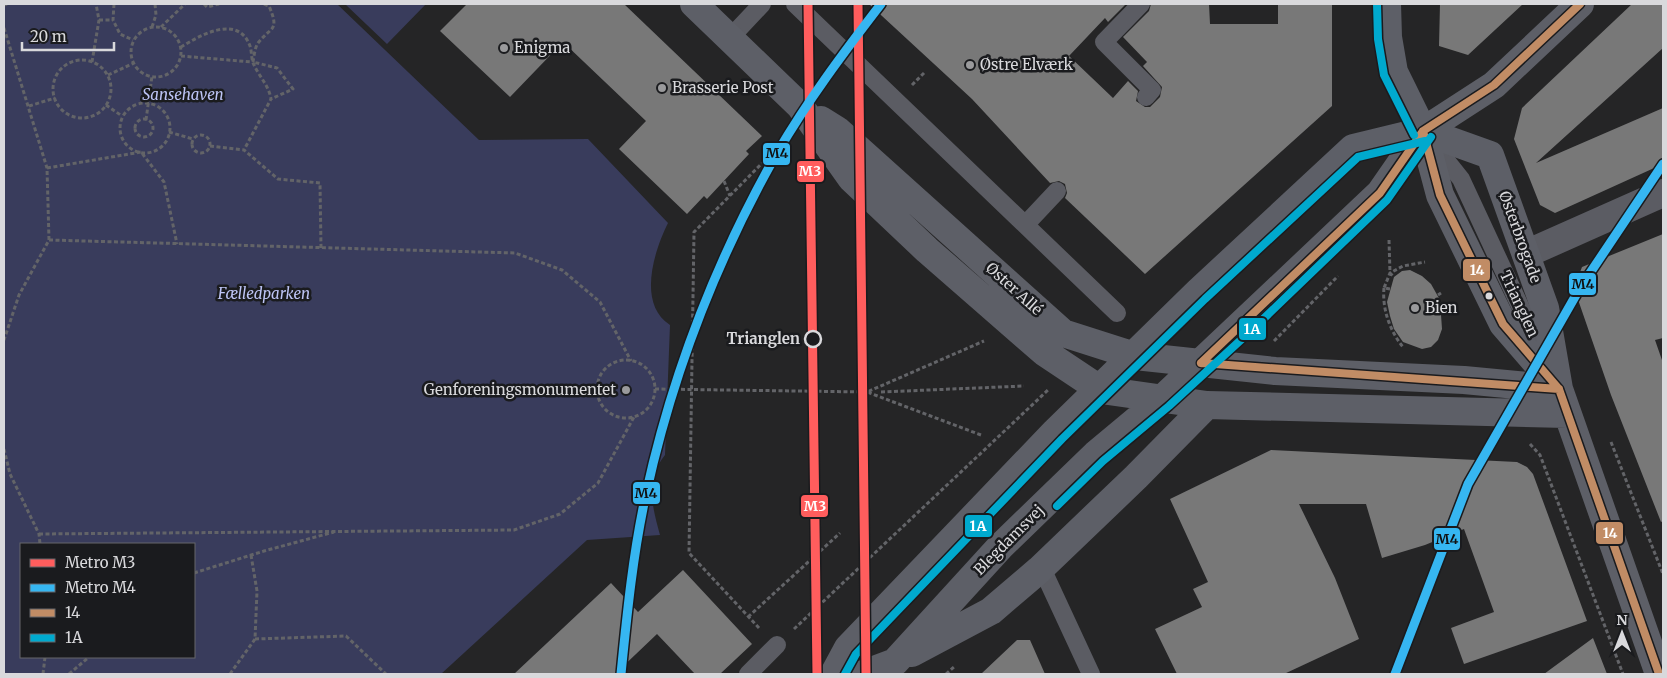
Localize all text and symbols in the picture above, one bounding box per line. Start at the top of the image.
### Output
scale bar [22,20,115,52]
text: 20 m [30,27,67,46]
place label: Enigma [514,38,570,57]
marker: Enigma [498,42,510,54]
place label: Østre Elværk [980,55,1074,74]
marker: Østre Elværk [964,59,976,71]
place label: Brasserie Post [672,78,774,97]
marker: Brasserie Post [656,82,668,94]
park label: Sansehaven [142,85,224,104]
line badge: M4 [762,142,791,166]
text: M4 [766,144,789,162]
line badge: M3 [796,160,825,183]
text: M3 [799,162,821,180]
street label: Østerbrogade [1495,188,1546,286]
street label: Øster Allé [982,258,1047,319]
line badge: 14 [1462,258,1491,282]
text: 14 [1470,261,1484,279]
street label: Trianglen [1496,268,1543,340]
line badge: M4 [1568,272,1597,296]
text: M4 [1572,275,1595,293]
park label: Fælledparken [217,284,310,303]
unlabelled marker [1484,291,1494,301]
place label: Bien [1425,298,1458,317]
marker: Bien [1409,302,1421,314]
line badge: 1A [1238,317,1267,341]
text: 1A [1244,320,1262,338]
place label: Trianglen [727,329,800,348]
marker: Trianglen [804,330,822,348]
place label: Genforeningsmonumentet [424,380,616,399]
marker: Genforeningsmonumentet [620,384,632,396]
line badge: M4 [632,481,661,505]
text: M4 [635,484,658,502]
line badge: M3 [800,494,829,518]
text: M3 [804,497,826,515]
street label: Blegdamsvej [970,501,1048,579]
line badge: 1A [964,514,993,538]
text: 1A [970,517,988,535]
line badge: 14 [1595,521,1624,545]
text: 14 [1603,524,1617,542]
line badge: M4 [1433,527,1461,551]
text: M4 [1436,530,1459,548]
legend [20,543,195,658]
text: Metro M3 [65,553,135,572]
text: Metro M4 [65,578,136,597]
text: 14 [65,603,80,622]
north arrow [1597,608,1647,658]
text: N [1616,611,1628,629]
text: 1A [65,628,83,647]

